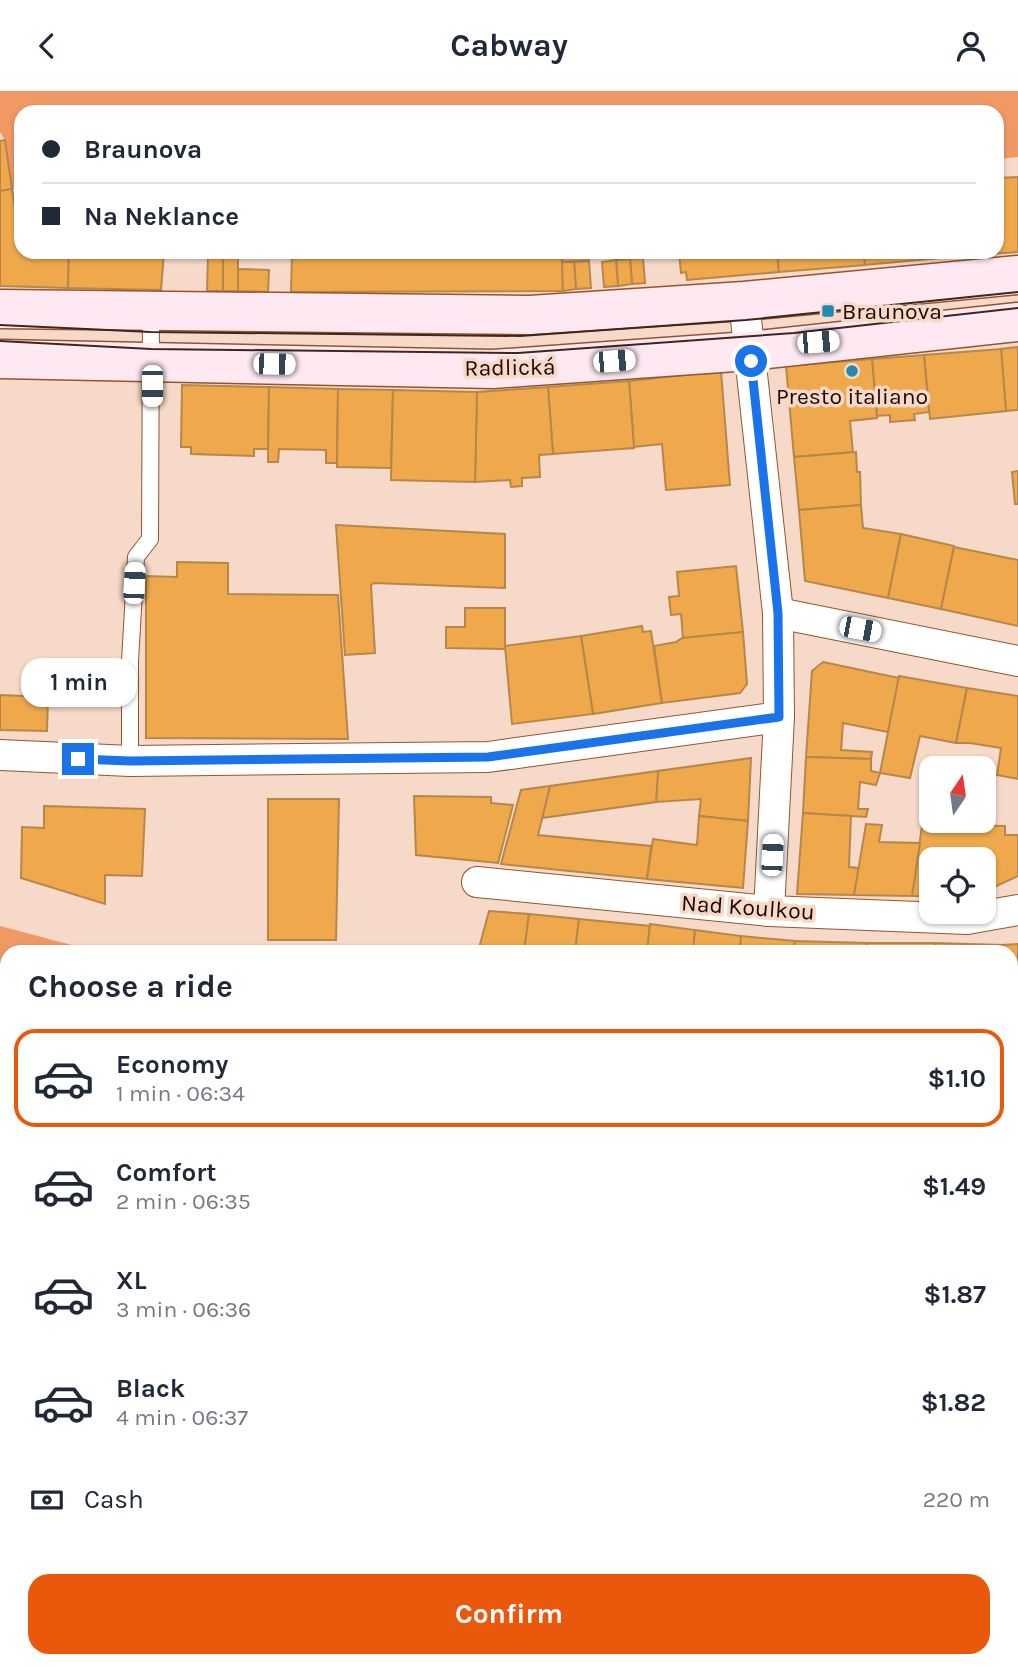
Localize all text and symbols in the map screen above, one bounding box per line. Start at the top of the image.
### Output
icon: back [28,27,66,65]
text: Cabway [450,27,568,64]
icon: person [952,27,990,65]
text: Braunova [84,134,202,165]
text: Na Neklance [84,201,239,232]
place label: Braunova [842,298,942,325]
marker: Braunova [820,303,836,319]
car [797,330,840,354]
route start [735,345,767,377]
car [593,349,636,373]
car [253,353,296,375]
street label: Radlická [464,353,556,382]
marker: Presto italiano [844,363,860,379]
car [142,365,163,407]
place label: Presto italiano [776,383,928,410]
car [123,561,146,605]
car [838,615,883,643]
callout: 1 min [20,657,136,707]
text: 1 min [50,669,108,696]
route end [62,743,94,775]
north arrow [919,756,996,833]
map controls [919,756,996,924]
car [761,833,784,877]
button: locate [919,847,996,924]
street label: Nad Koulkou [680,889,816,926]
text: Choose a ride [28,968,233,1005]
icon: car [32,1047,95,1110]
text: Economy [116,1049,228,1080]
text: $1.10 [928,1063,986,1094]
text: 1 min · 06:34 [116,1080,245,1107]
icon: car [32,1155,95,1218]
text: Comfort [116,1157,217,1188]
text: $1.49 [922,1171,986,1202]
text: 2 min · 06:35 [116,1188,251,1215]
icon: car [32,1263,95,1326]
text: XL [116,1265,147,1296]
text: $1.87 [923,1279,986,1310]
text: 3 min · 06:36 [116,1296,251,1323]
icon: car [32,1371,95,1434]
text: Black [116,1373,185,1404]
text: $1.82 [921,1387,986,1418]
text: 4 min · 06:37 [116,1404,248,1431]
icon: cash [28,1481,66,1519]
text: Cash [84,1484,144,1515]
text: 220 m [923,1486,990,1513]
button: Confirm [28,1574,990,1654]

